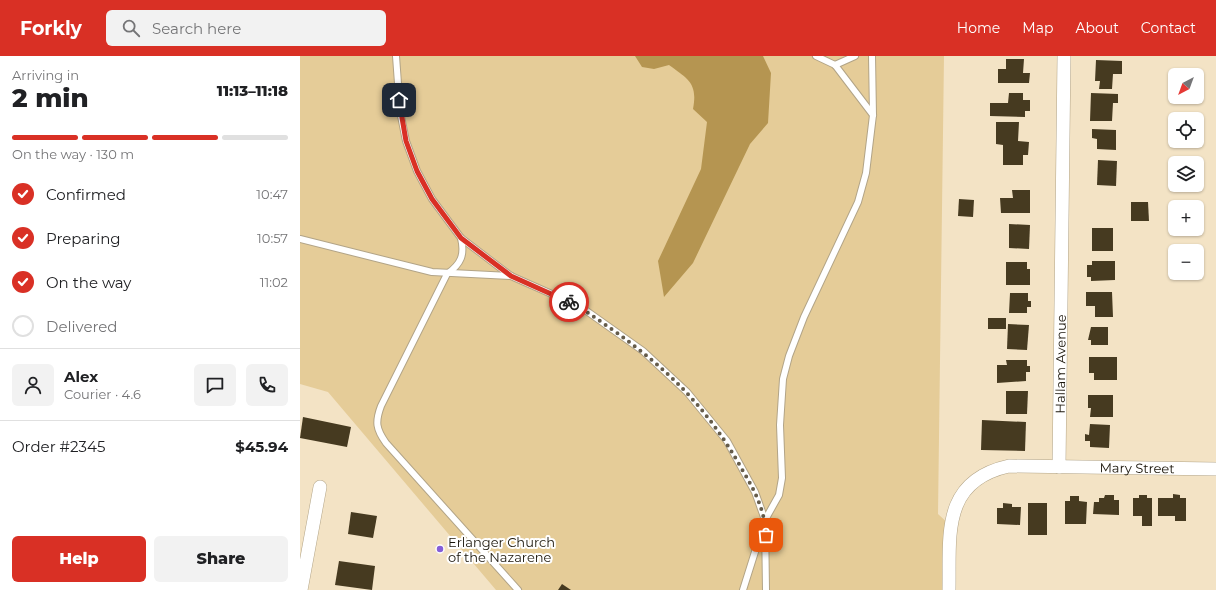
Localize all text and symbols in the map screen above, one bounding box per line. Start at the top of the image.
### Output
search box [106,10,386,46]
text: Forkly [20,17,82,40]
icon: search [120,17,142,39]
text: Search here [152,19,241,38]
text: Home [957,19,1000,37]
text: Map [1022,19,1053,37]
text: About [1075,19,1119,37]
text: Contact [1141,19,1196,37]
text: Arriving in [12,67,79,83]
north arrow [1168,68,1204,104]
map controls [1168,68,1204,280]
text: 11:13–11:18 [217,81,288,100]
text: 2 min [12,82,89,114]
pin [382,83,416,117]
icon: home [388,89,410,111]
button: locate [1168,112,1204,148]
text: On the way · 130 m [12,146,134,162]
button: layers [1168,156,1204,192]
icon: check [12,183,34,205]
text: Confirmed [46,185,126,204]
text: 10:47 [256,186,288,202]
button: + [1168,200,1204,236]
icon: check [12,227,34,249]
text: Preparing [46,229,121,248]
text: 10:57 [257,230,288,246]
button: − [1168,244,1204,280]
icon: check [12,271,34,293]
text: On the way [46,273,131,292]
text: 11:02 [260,274,288,290]
courier [549,282,589,322]
icon: bike [558,291,580,313]
street label: Hallam Avenue [1052,314,1069,414]
text: Delivered [46,317,118,336]
button: person [12,364,54,406]
button: chat [194,364,236,406]
button: phone [246,364,288,406]
text: Alex [64,367,98,386]
text: Courier · 4.6 [64,386,141,402]
text: Order #2345 [12,437,105,456]
text: $45.94 [235,437,288,456]
street label: Mary Street [1099,459,1175,476]
pin [749,518,783,552]
icon: bag [755,524,777,546]
place label: Erlanger Church of the Nazarene [448,534,555,565]
button: Help [12,536,146,582]
button: Share [154,536,288,582]
marker: Erlanger Church of the Nazarene [435,544,445,554]

